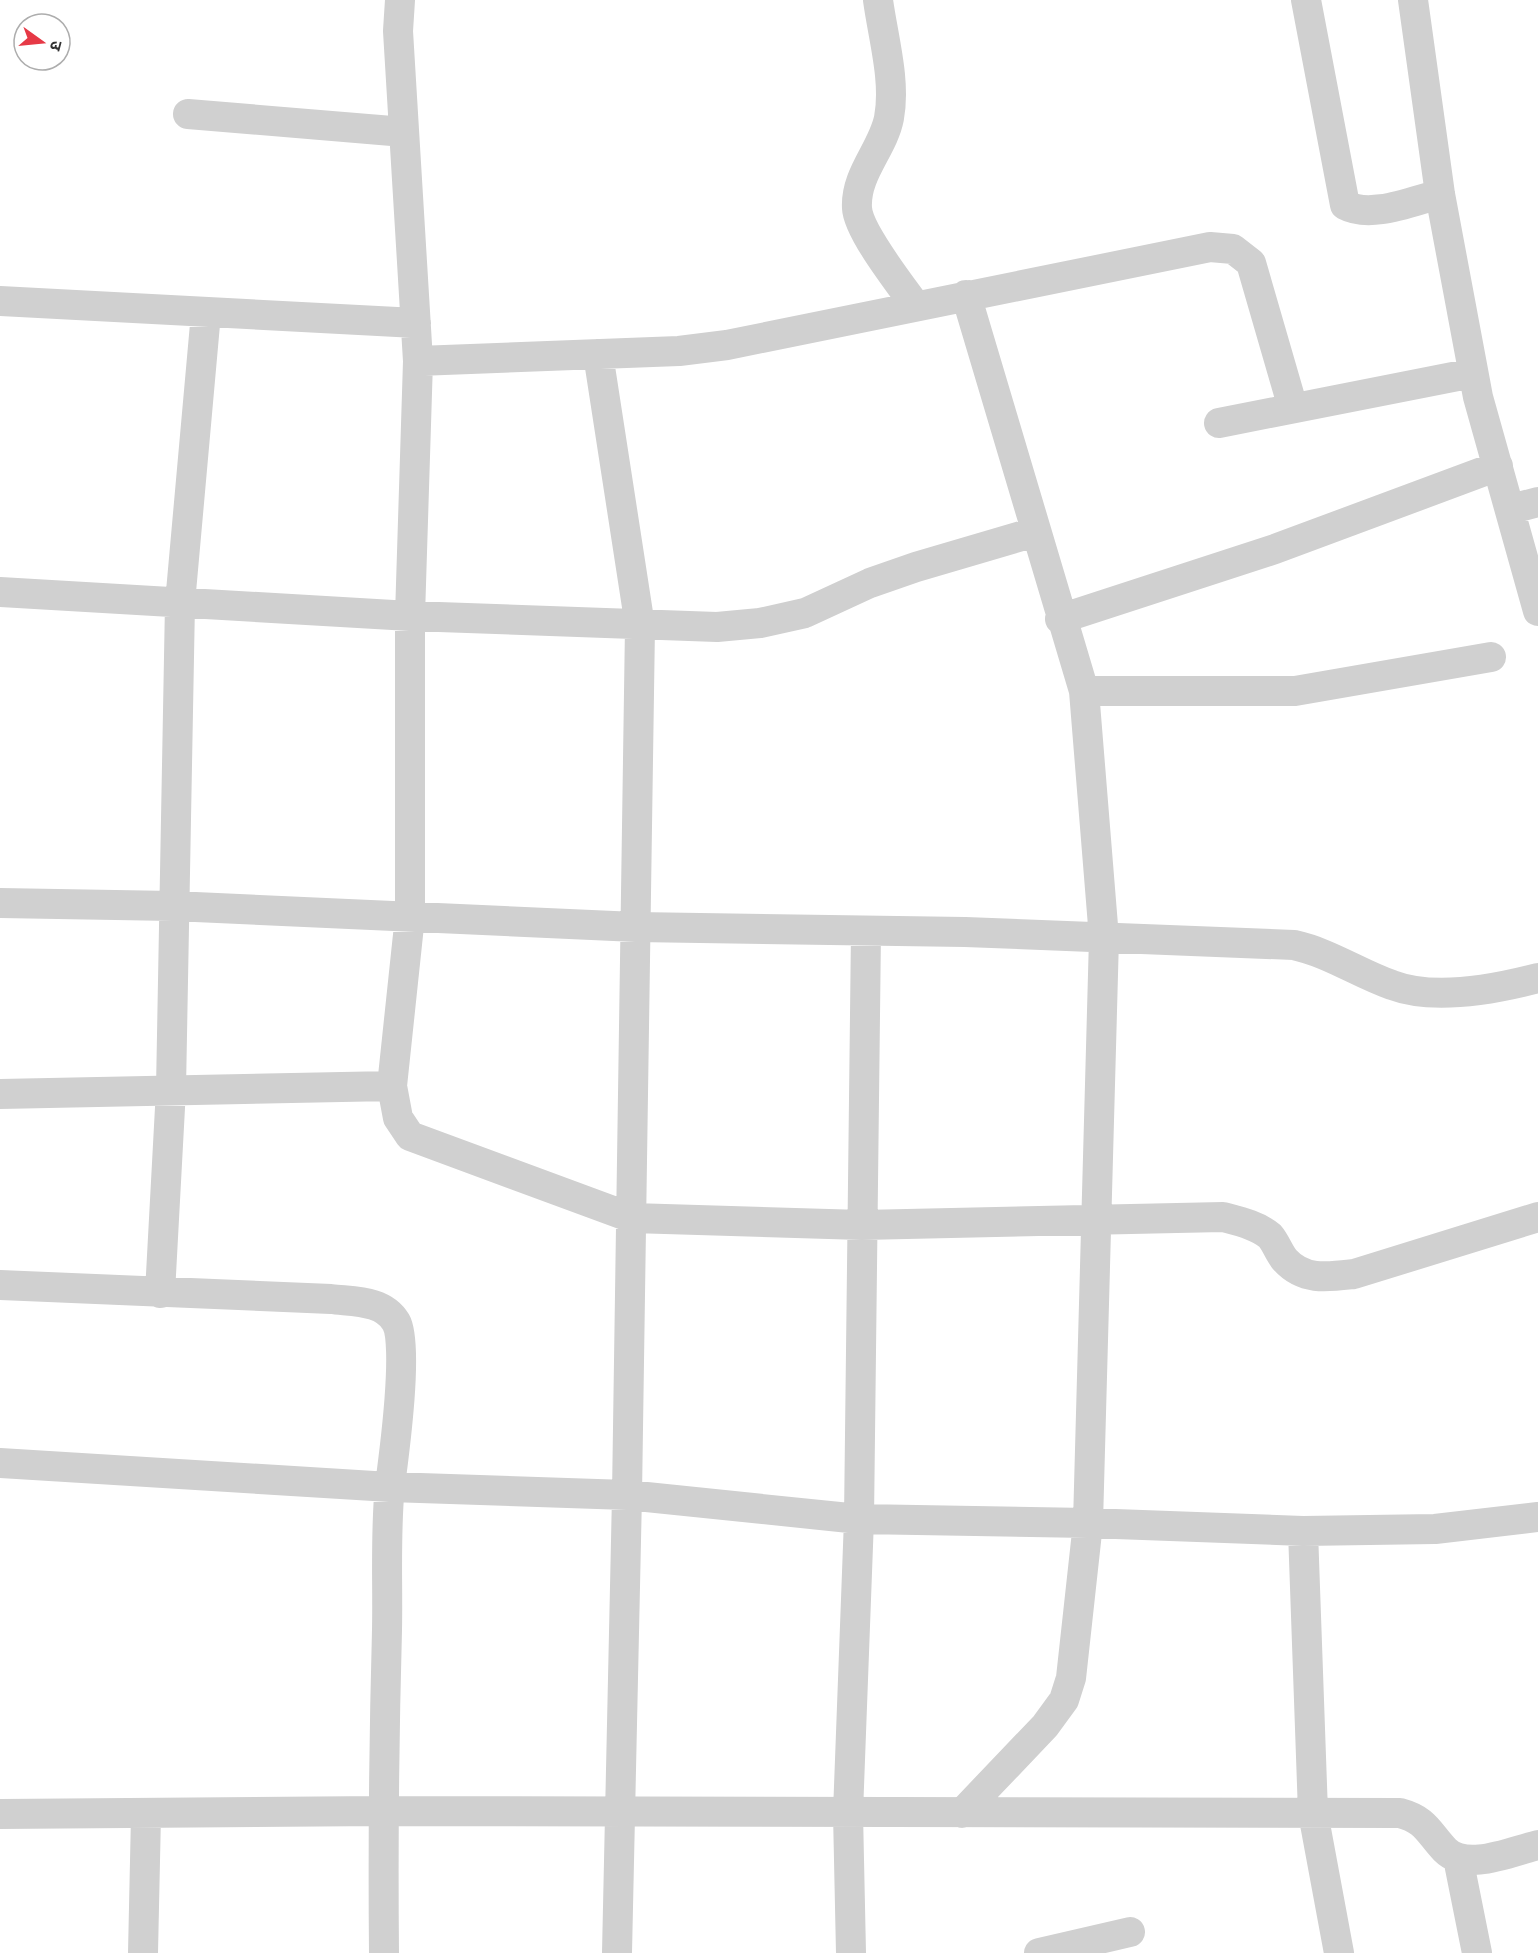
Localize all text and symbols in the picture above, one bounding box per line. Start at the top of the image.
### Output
north arrow [12,12,72,72]
text: उ [45,39,66,53]

